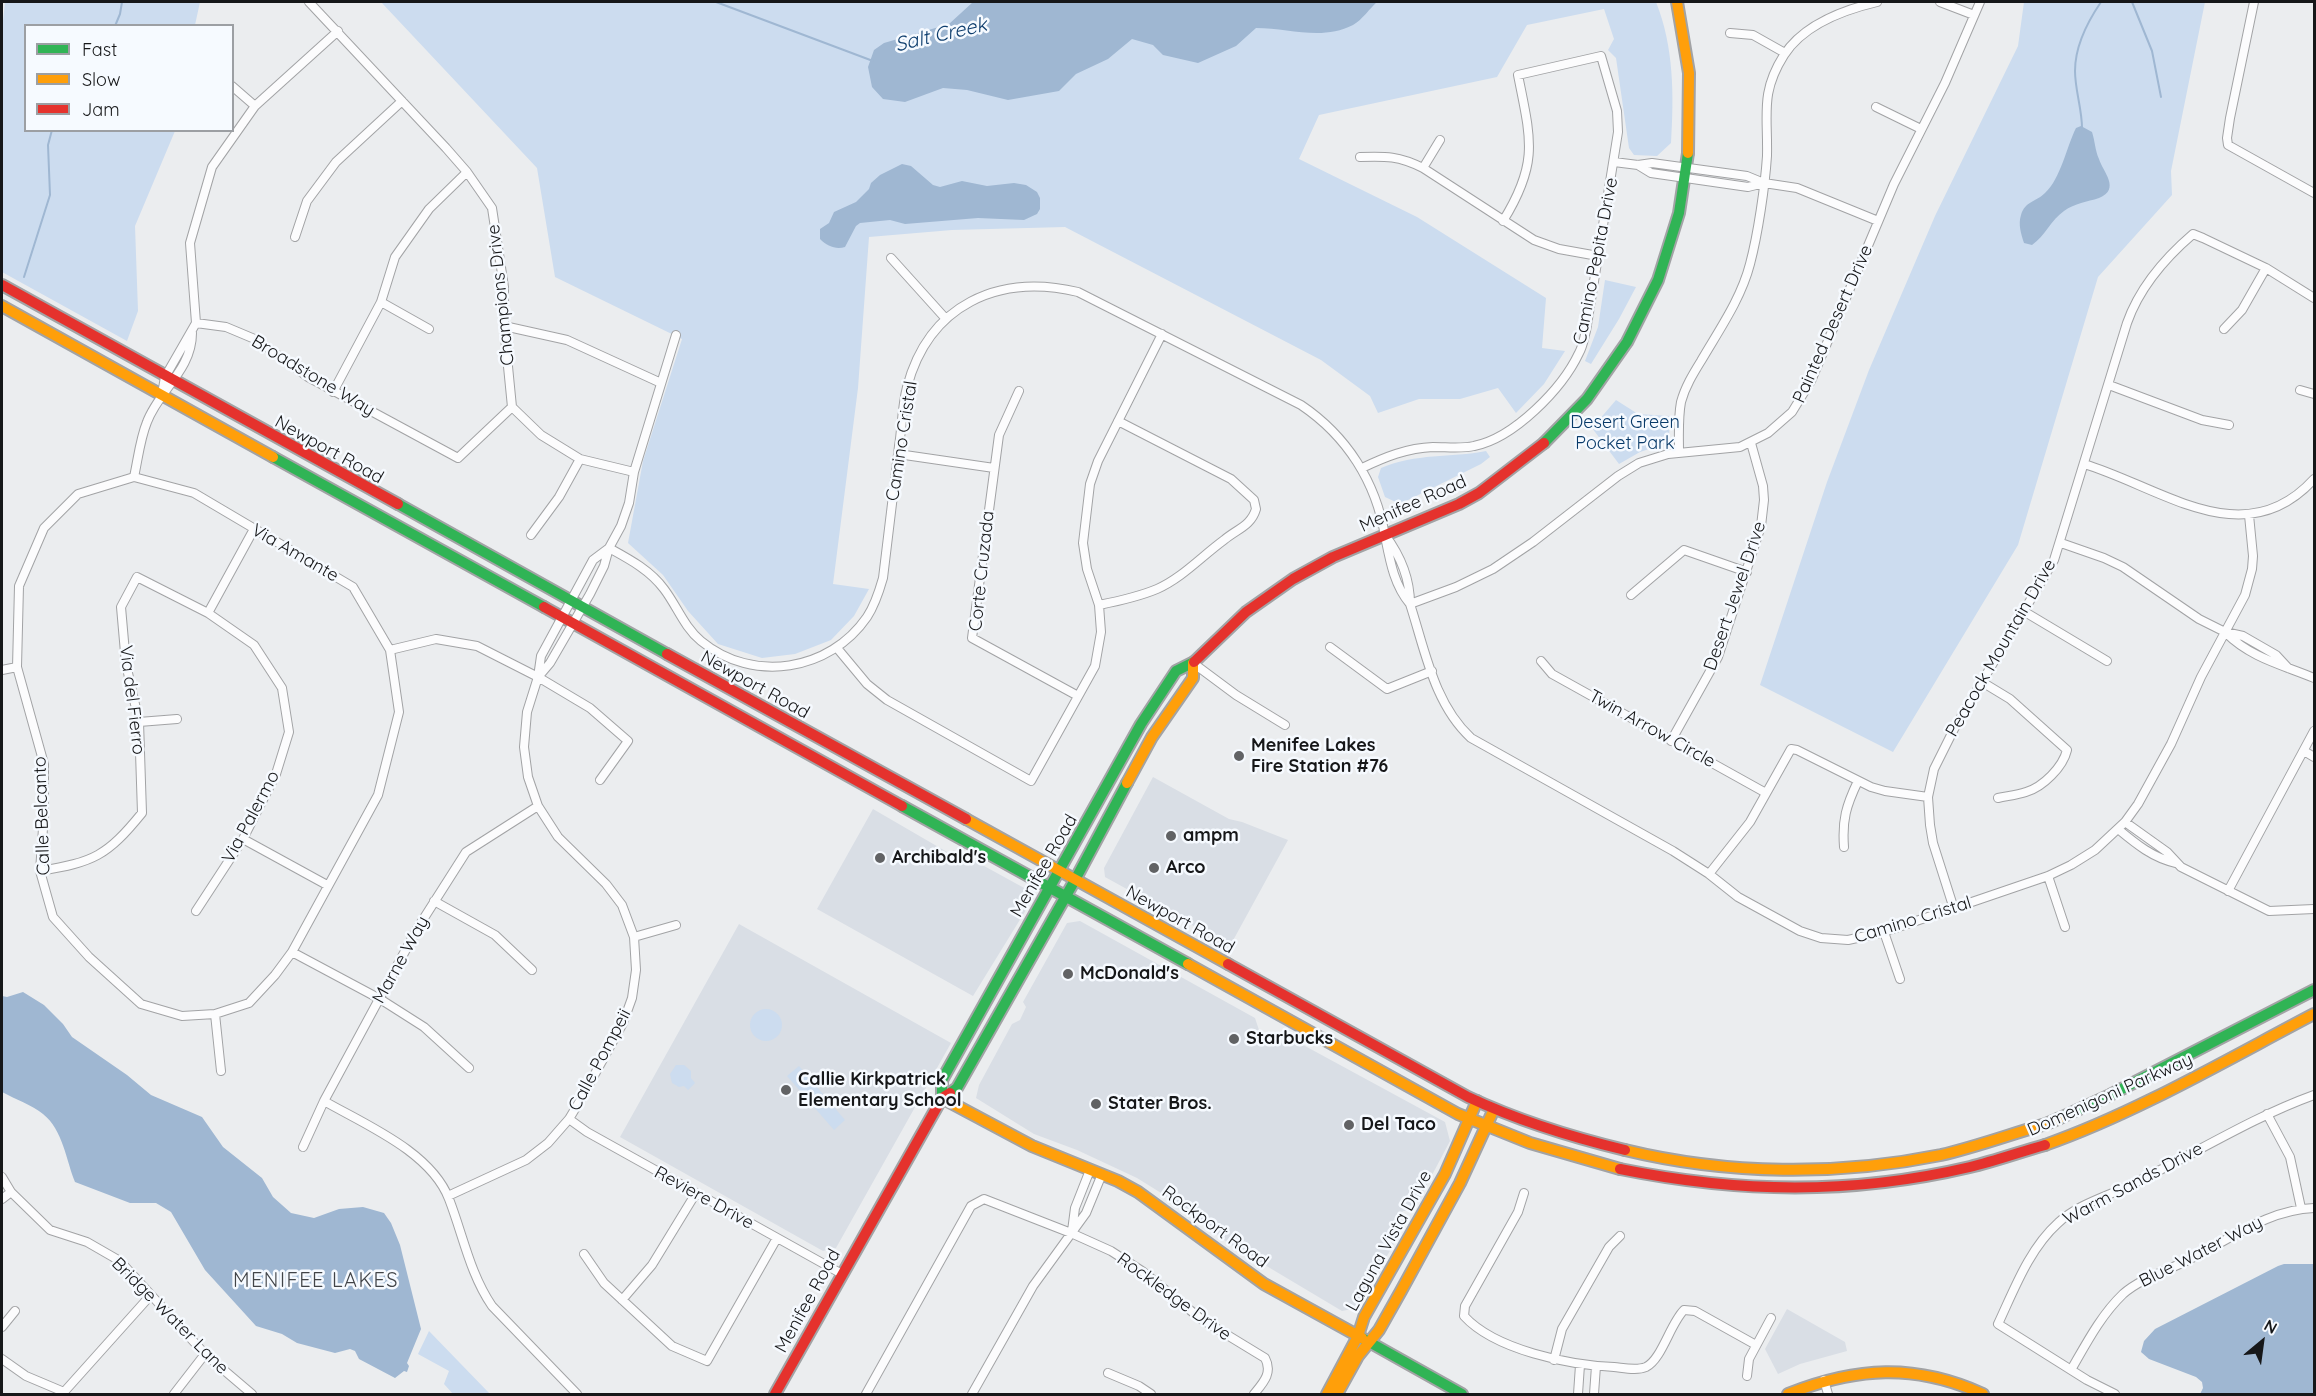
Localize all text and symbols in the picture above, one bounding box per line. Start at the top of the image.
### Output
water label: Salt Creek [893,13,989,57]
legend [24,24,234,132]
text: Fast [82,38,117,61]
text: Slow [82,68,120,91]
text: Jam [82,98,120,121]
street label: Camino Pepita Drive [1569,176,1623,346]
street label: Champions Drive [483,223,519,367]
street label: Painted Desert Drive [1788,242,1878,406]
street label: Broadstone Way [247,331,379,421]
street label: Camino Cristal [882,379,922,503]
street label: Newport Road [271,411,387,489]
park label: Desert Green Pocket Park [1570,412,1680,454]
street label: Menifee Road [1356,471,1470,537]
street label: Corte Cruzada [965,510,999,632]
street label: Via Amante [248,519,342,587]
street label: Desert Jewel Drive [1699,519,1771,673]
street label: Peacock Mountain Drive [1941,555,2061,741]
street label: Via del Fierro [115,644,149,756]
street label: Newport Road [697,646,813,724]
street label: Twin Arrow Circle [1585,685,1719,773]
place label: Menifee Lakes Fire Station #76 [1251,735,1388,777]
marker: Menifee Lakes Fire Station #76 [1232,749,1246,763]
street label: Calle Belcanto [29,756,55,876]
street label: Via Palermo [218,767,284,867]
street label: Menifee Road [1006,811,1082,921]
place label: ampm [1183,825,1239,847]
marker: ampm [1164,829,1178,843]
place label: Archibald's [892,847,986,869]
marker: Archibald's [873,851,887,865]
place label: Arco [1166,857,1206,879]
marker: Arco [1147,861,1161,875]
street label: Newport Road [1122,881,1238,959]
street label: Camino Cristal [1852,892,1974,948]
street label: Marne Way [368,913,434,1007]
place label: McDonald's [1080,963,1179,985]
marker: McDonald's [1061,967,1075,981]
street label: Calle Pompeii [564,1005,636,1115]
place label: Starbucks [1246,1028,1333,1050]
marker: Starbucks [1227,1032,1241,1046]
street label: Domenigoni Parkway [2024,1049,2196,1141]
place label: Callie Kirkpatrick Elementary School [798,1069,962,1112]
marker: Callie Kirkpatrick Elementary School [779,1083,793,1097]
place label: Stater Bros. [1108,1093,1212,1115]
marker: Stater Bros. [1089,1097,1103,1111]
place label: Del Taco [1361,1114,1436,1136]
marker: Del Taco [1342,1118,1356,1132]
street label: Warm Sands Drive [2059,1138,2207,1230]
street label: Reviere Drive [650,1162,758,1234]
street label: Laguna Vista Drive [1341,1167,1437,1315]
street label: Rockport Road [1158,1181,1272,1273]
street label: Blue Water Way [2136,1212,2266,1292]
street label: Menifee Road [771,1245,845,1357]
street label: Rockledge Drive [1113,1248,1235,1346]
street label: Bridge Water Lane [107,1253,233,1379]
district label: MENIFEE LAKES [233,1269,399,1293]
north arrow [2232,1312,2292,1372]
text: N [2261,1315,2281,1338]

